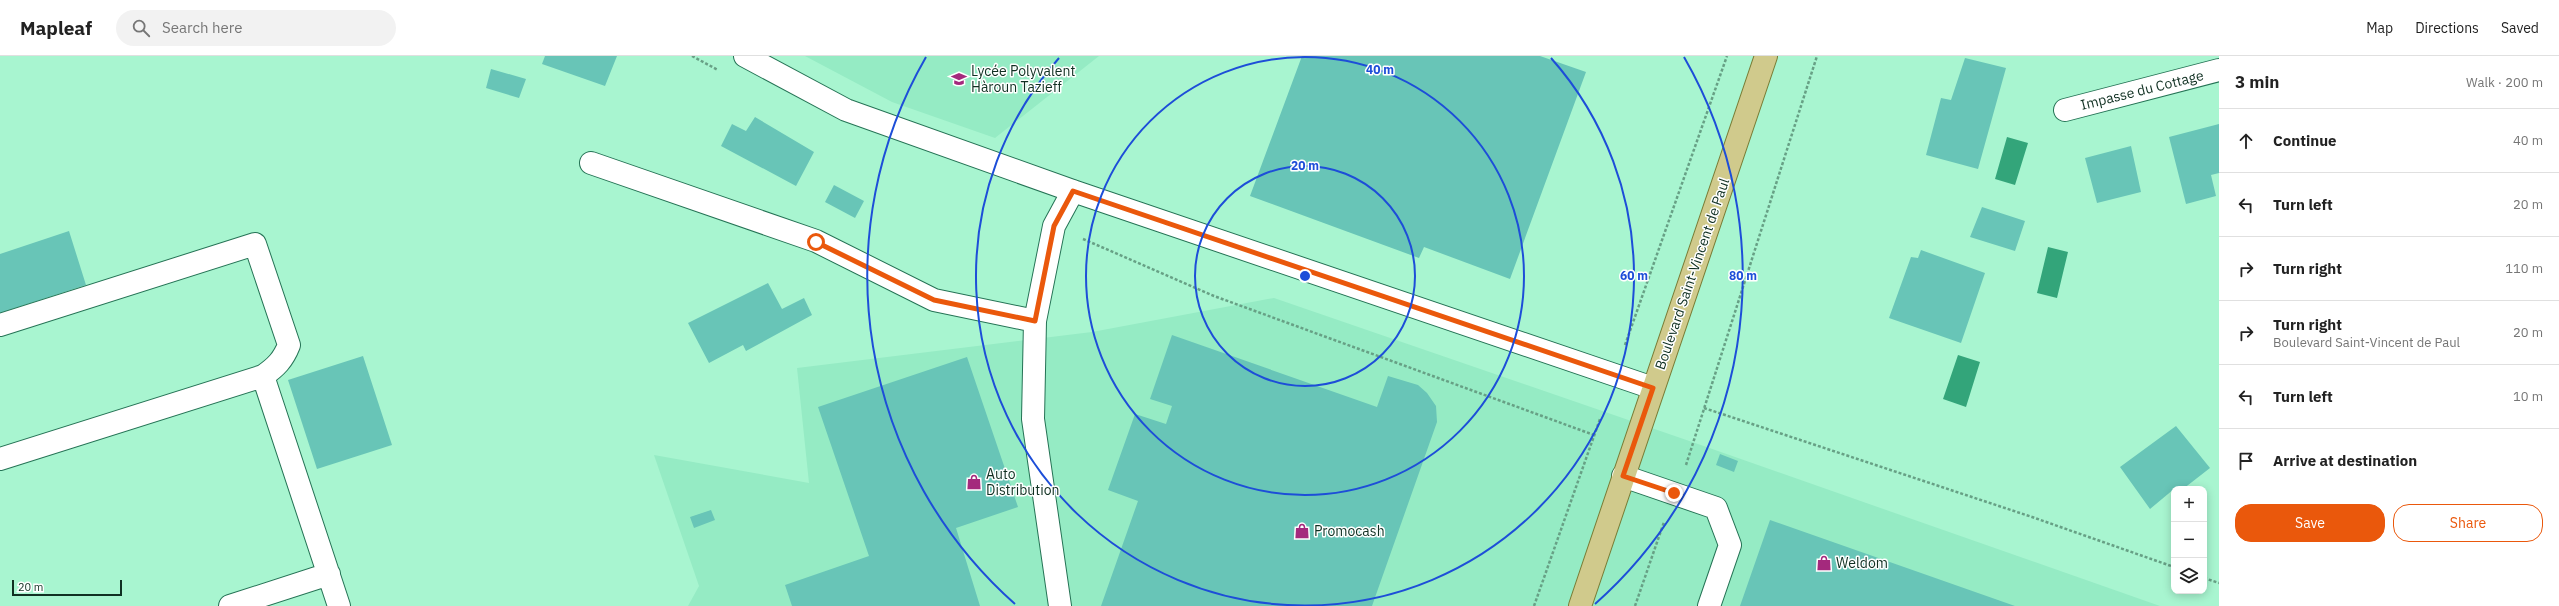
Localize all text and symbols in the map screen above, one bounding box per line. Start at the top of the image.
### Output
search box [116,10,396,46]
text: Mapleaf [20,16,92,40]
icon: search [130,17,152,39]
text: Search here [162,18,242,37]
text: Map [2366,19,2393,37]
text: Directions [2415,19,2479,37]
text: Saved [2501,19,2539,37]
place label: Lycée Polyvalent Hàroun Tazieff [971,62,1075,96]
text: 40 m [1366,62,1394,77]
street label: Impasse du Cottage [2079,66,2206,114]
school or university icon: Lycée Polyvalent Hàroun Tazieff [950,70,968,88]
text: 3 min [2235,71,2279,93]
text: Walk · 200 m [2466,74,2543,91]
icon: ahead [2235,130,2257,152]
text: Continue [2273,131,2337,150]
text: 40 m [2513,132,2543,149]
text: 20 m [1291,158,1319,173]
street label: Boulevard Saint-Vincent de Paul [1651,176,1733,372]
icon: left [2235,194,2257,216]
text: Turn left [2273,195,2333,214]
text: 20 m [2513,196,2543,213]
route start [807,233,825,251]
icon: right [2235,258,2257,280]
text: Turn right [2273,259,2342,278]
text: 110 m [2505,260,2543,277]
text: 60 m [1620,268,1648,283]
text: 80 m [1729,268,1757,283]
centre of rings [1298,269,1312,283]
text: Turn right [2273,315,2342,334]
icon: right [2235,322,2257,344]
text: 20 m [2513,324,2543,341]
text: Boulevard Saint-Vincent de Paul [2273,334,2460,351]
icon: left [2235,386,2257,408]
text: Turn left [2273,387,2333,406]
text: 10 m [2513,388,2543,405]
icon: arrive [2235,450,2257,472]
text: Arrive at destination [2273,451,2417,470]
place label: Auto Distribution [986,465,1059,499]
shop icon: Auto Distribution [965,473,983,491]
route end [1665,484,1683,502]
map controls [2171,486,2207,594]
button: + [2171,486,2207,522]
button: Save [2235,504,2385,542]
button: Share [2393,504,2543,542]
shop icon: Promocash [1293,522,1311,540]
place label: Promocash [1314,522,1385,540]
button: − [2171,522,2207,558]
shop icon: Weldom [1815,554,1833,572]
place label: Weldom [1836,554,1888,572]
button: layers [2171,558,2207,594]
scale bar [12,578,122,597]
text: 20 m [18,580,43,594]

